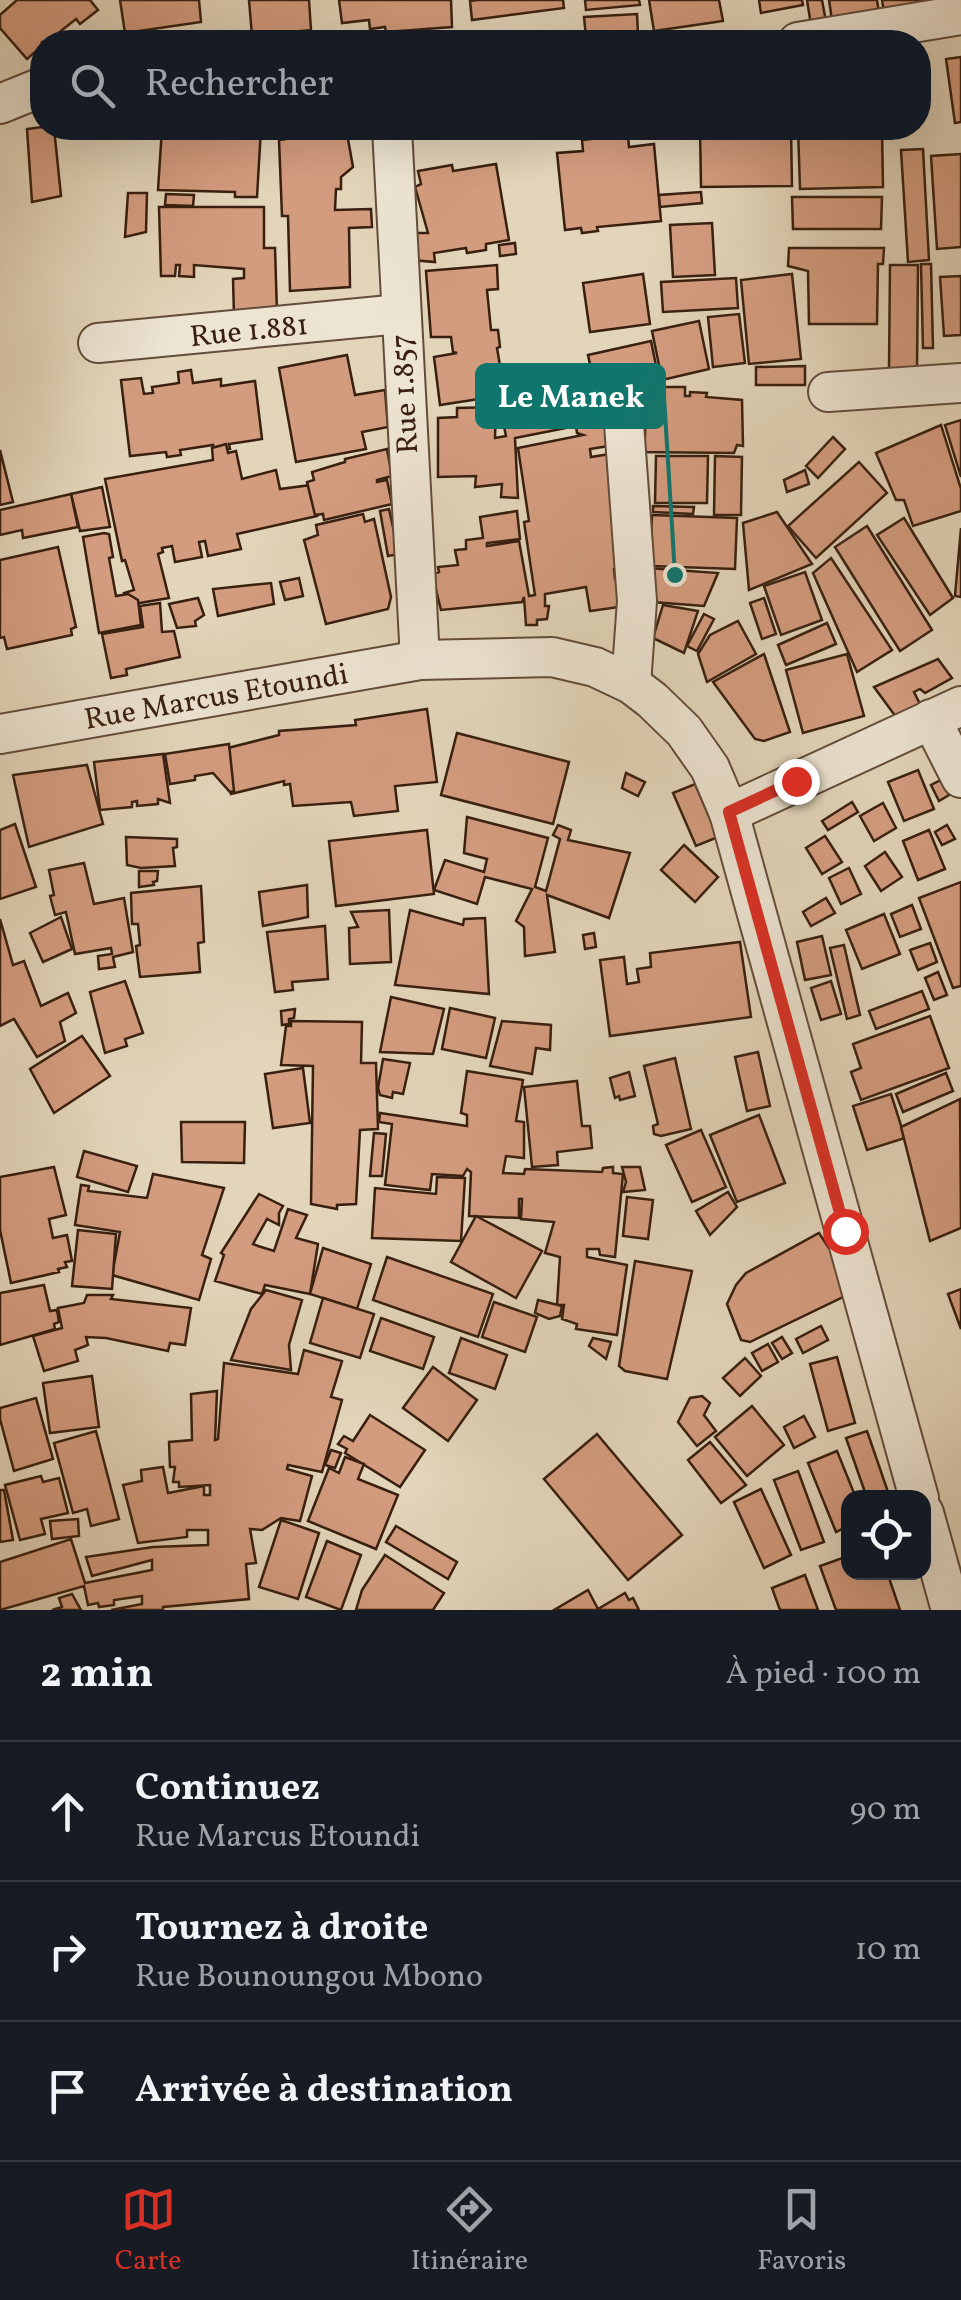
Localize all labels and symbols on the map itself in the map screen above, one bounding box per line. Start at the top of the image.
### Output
street label: Rue 1.881 [188,305,310,359]
street label: Rue 1.857 [382,333,430,455]
callout: Le Manek [477,365,664,427]
text: Le Manek [498,377,644,421]
street label: Rue Marcus Etoundi [81,654,352,742]
route end [774,759,820,805]
route start [823,1209,869,1255]

